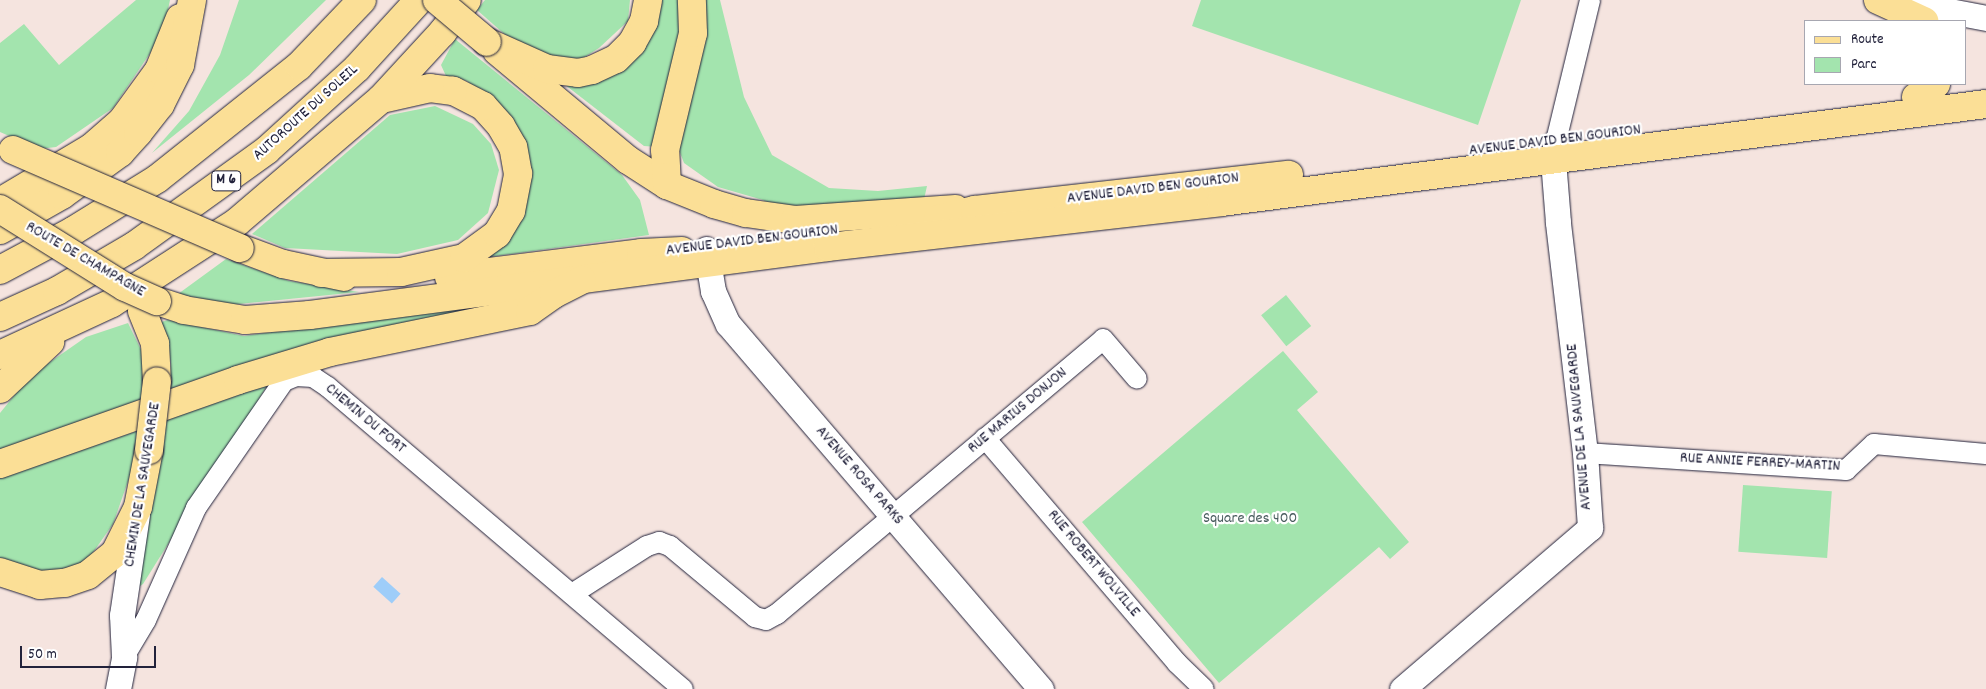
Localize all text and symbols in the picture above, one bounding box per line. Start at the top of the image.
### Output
legend [1804,20,1966,85]
text: Route [1851,29,1884,51]
text: Parc [1851,54,1876,76]
street label: AUTOROUTE DU SOLEIL [249,61,363,165]
street label: AVENUE DAVID BEN GOURION [1468,121,1642,161]
road number: M 6 [211,168,241,194]
street label: AVENUE DAVID BEN GOURION [1066,169,1240,209]
street label: ROUTE DE CHAMPAGNE [22,218,148,302]
street label: AVENUE DAVID BEN GOURION [665,221,839,261]
street label: AVENUE DE LA SAUVEGARDE [1563,343,1597,511]
street label: RUE MARIUS DONJON [964,364,1072,458]
street label: CHEMIN DU FORT [321,380,409,458]
street label: CHEMIN DE LA SAUVEGARDE [121,402,165,568]
street label: AVENUE ROSA PARKS [811,423,907,529]
street label: RUE ANNIE FERREY-MARTIN [1679,449,1841,477]
street label: RUE ROBERT WOLVILLE [1043,506,1143,622]
park label: Square des 400 [1203,509,1297,529]
scale bar [22,636,159,668]
text: 50 m [28,644,57,666]

